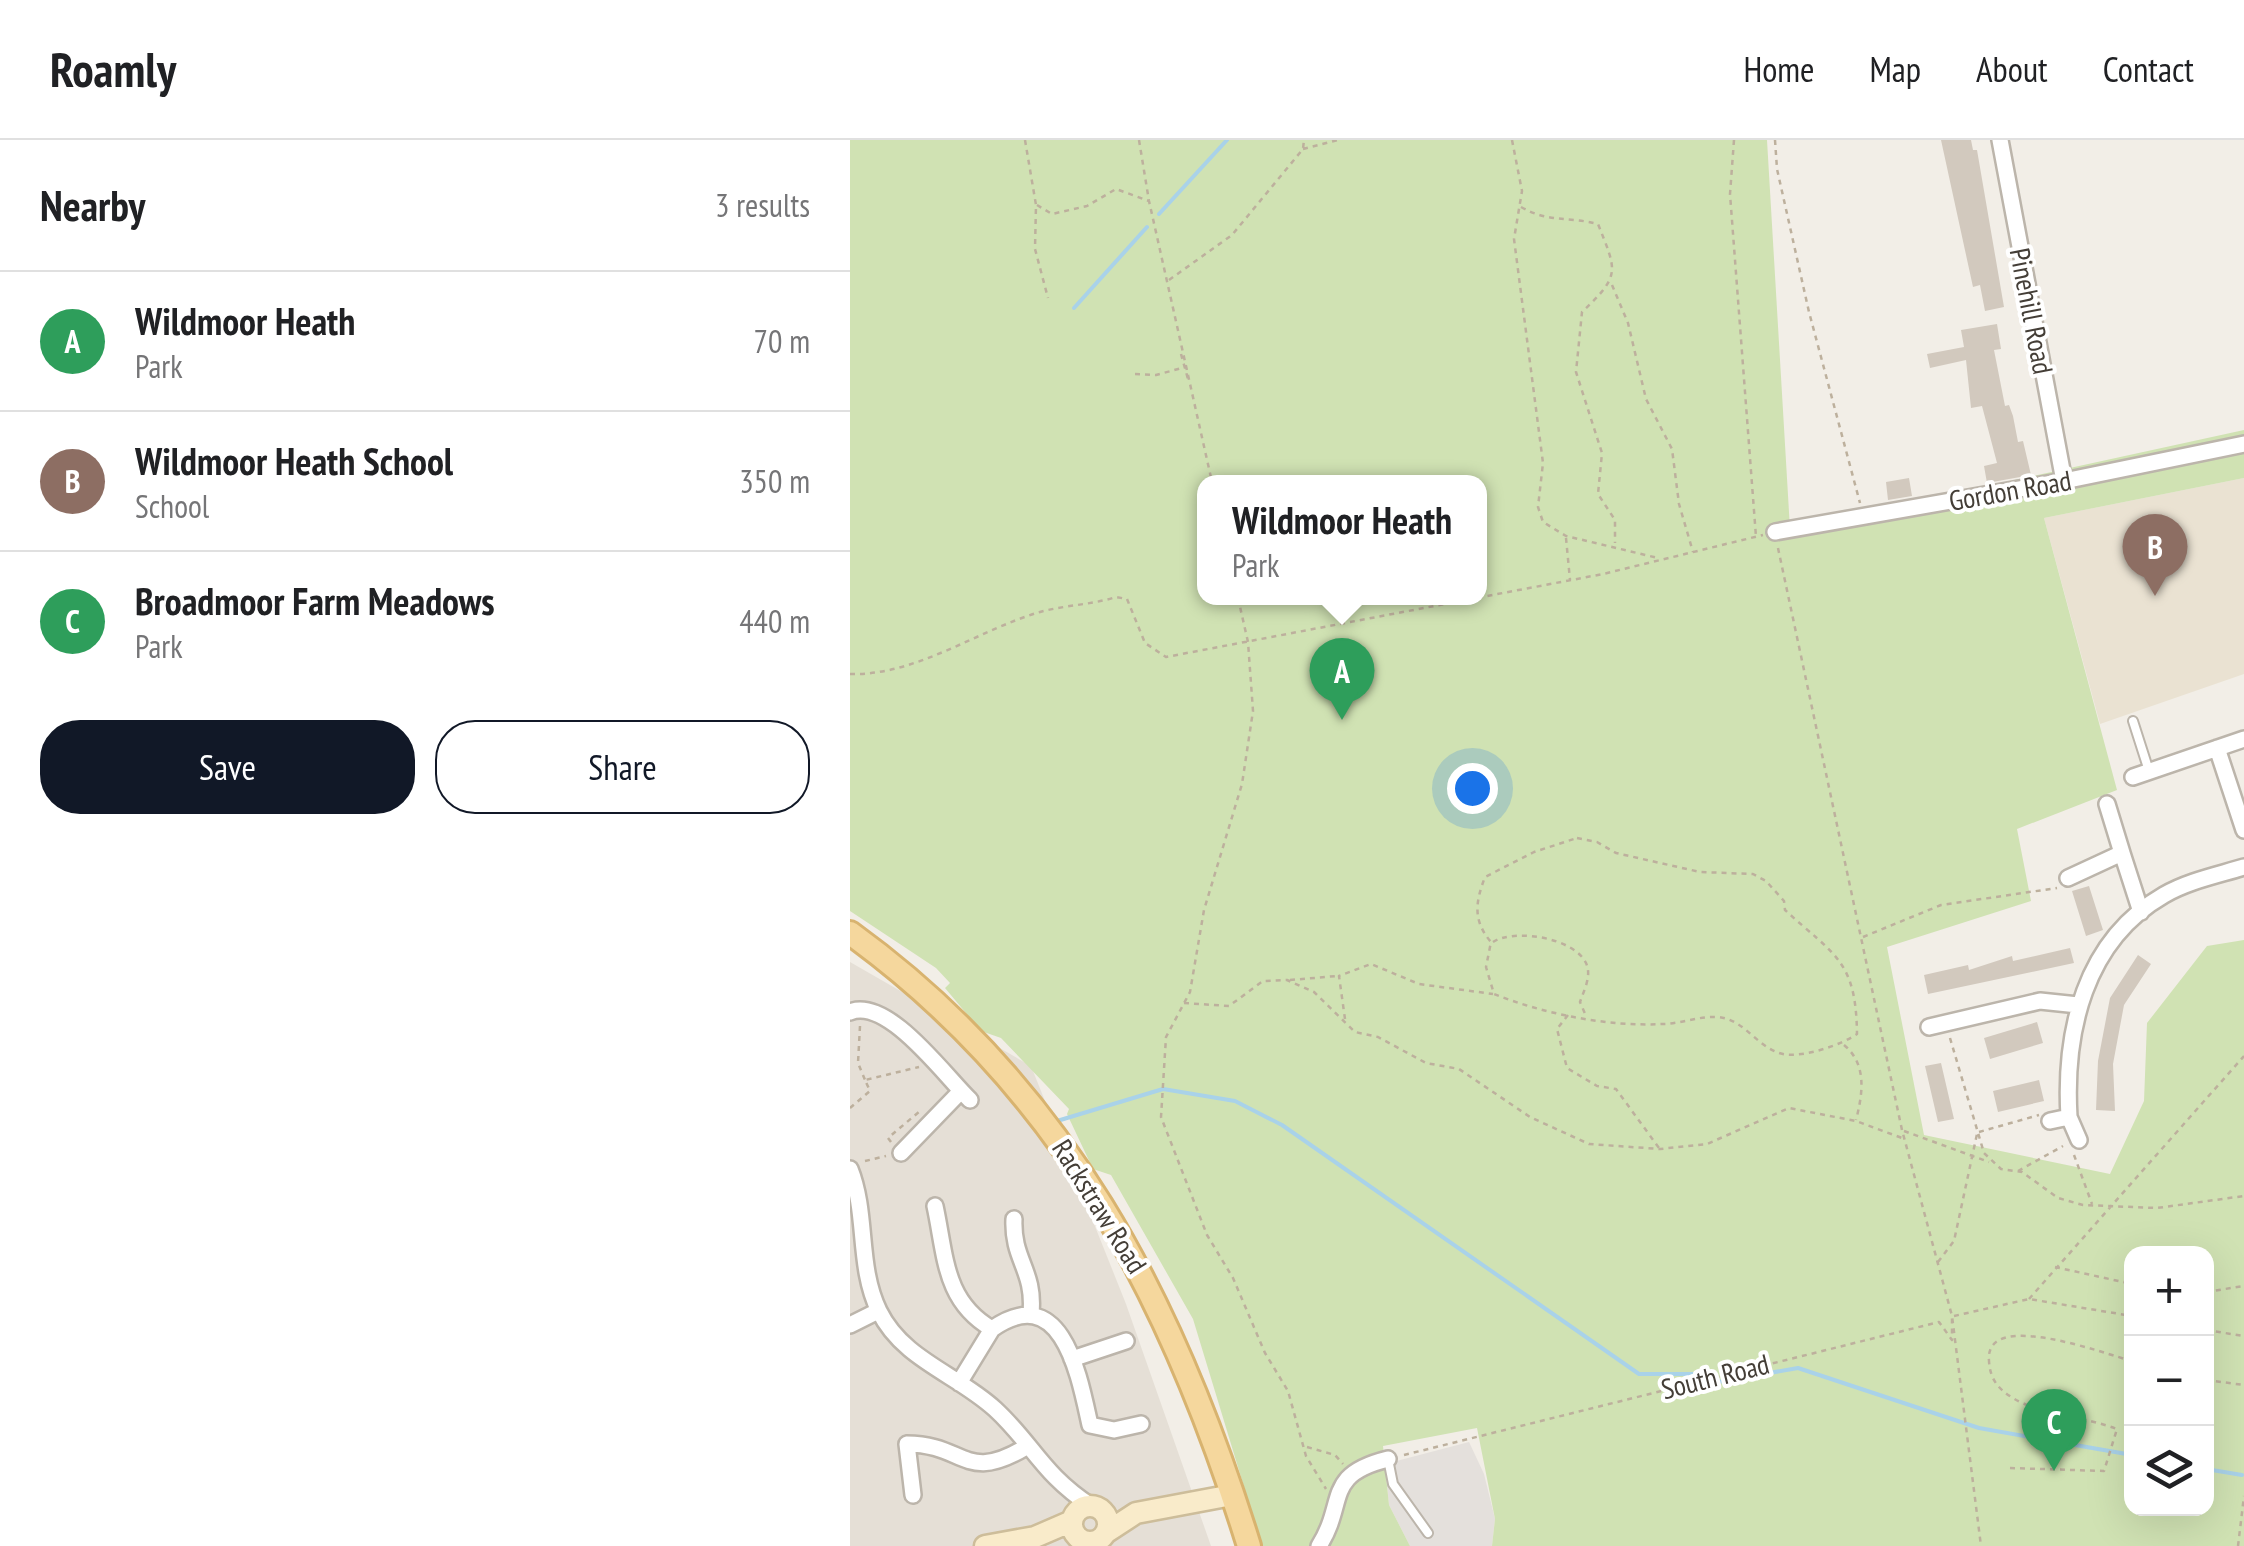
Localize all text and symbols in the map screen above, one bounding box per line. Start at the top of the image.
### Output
text: Roamly [50,38,176,100]
text: Home [1743,46,1815,92]
text: Map [1870,46,1921,92]
text: About [1976,46,2048,92]
text: Contact [2103,46,2194,92]
text: Nearby [40,178,145,233]
text: 3 results [715,184,810,226]
street label: Pinehill Road [2002,245,2062,377]
text: Wildmoor Heath [135,296,355,345]
text: A [64,320,81,362]
text: 70 m [754,320,810,362]
text: Park [135,345,183,387]
text: Wildmoor Heath School [135,436,453,485]
text: B [65,460,80,502]
text: 350 m [739,460,810,502]
street label: Gordon Road [1946,461,2074,519]
popup [1197,475,1487,605]
text: School [135,485,209,527]
text: Wildmoor Heath [1232,495,1452,544]
pin: B [2122,514,2188,596]
text: Park [1232,544,1279,586]
text: Broadmoor Farm Meadows [135,576,495,625]
text: C [65,600,80,642]
text: 440 m [739,600,810,642]
text: Park [135,625,183,667]
pin: A [1310,638,1374,720]
button: Save [40,720,415,814]
button: Share [435,720,810,814]
your location [1447,763,1498,814]
street label: Rackstraw Road [1044,1132,1156,1280]
map controls [2124,1246,2214,1516]
button: + [2124,1246,2214,1336]
button: − [2124,1336,2214,1426]
street label: South Road [1657,1345,1773,1407]
pin: C [2022,1388,2086,1471]
button: layers [2124,1426,2214,1516]

